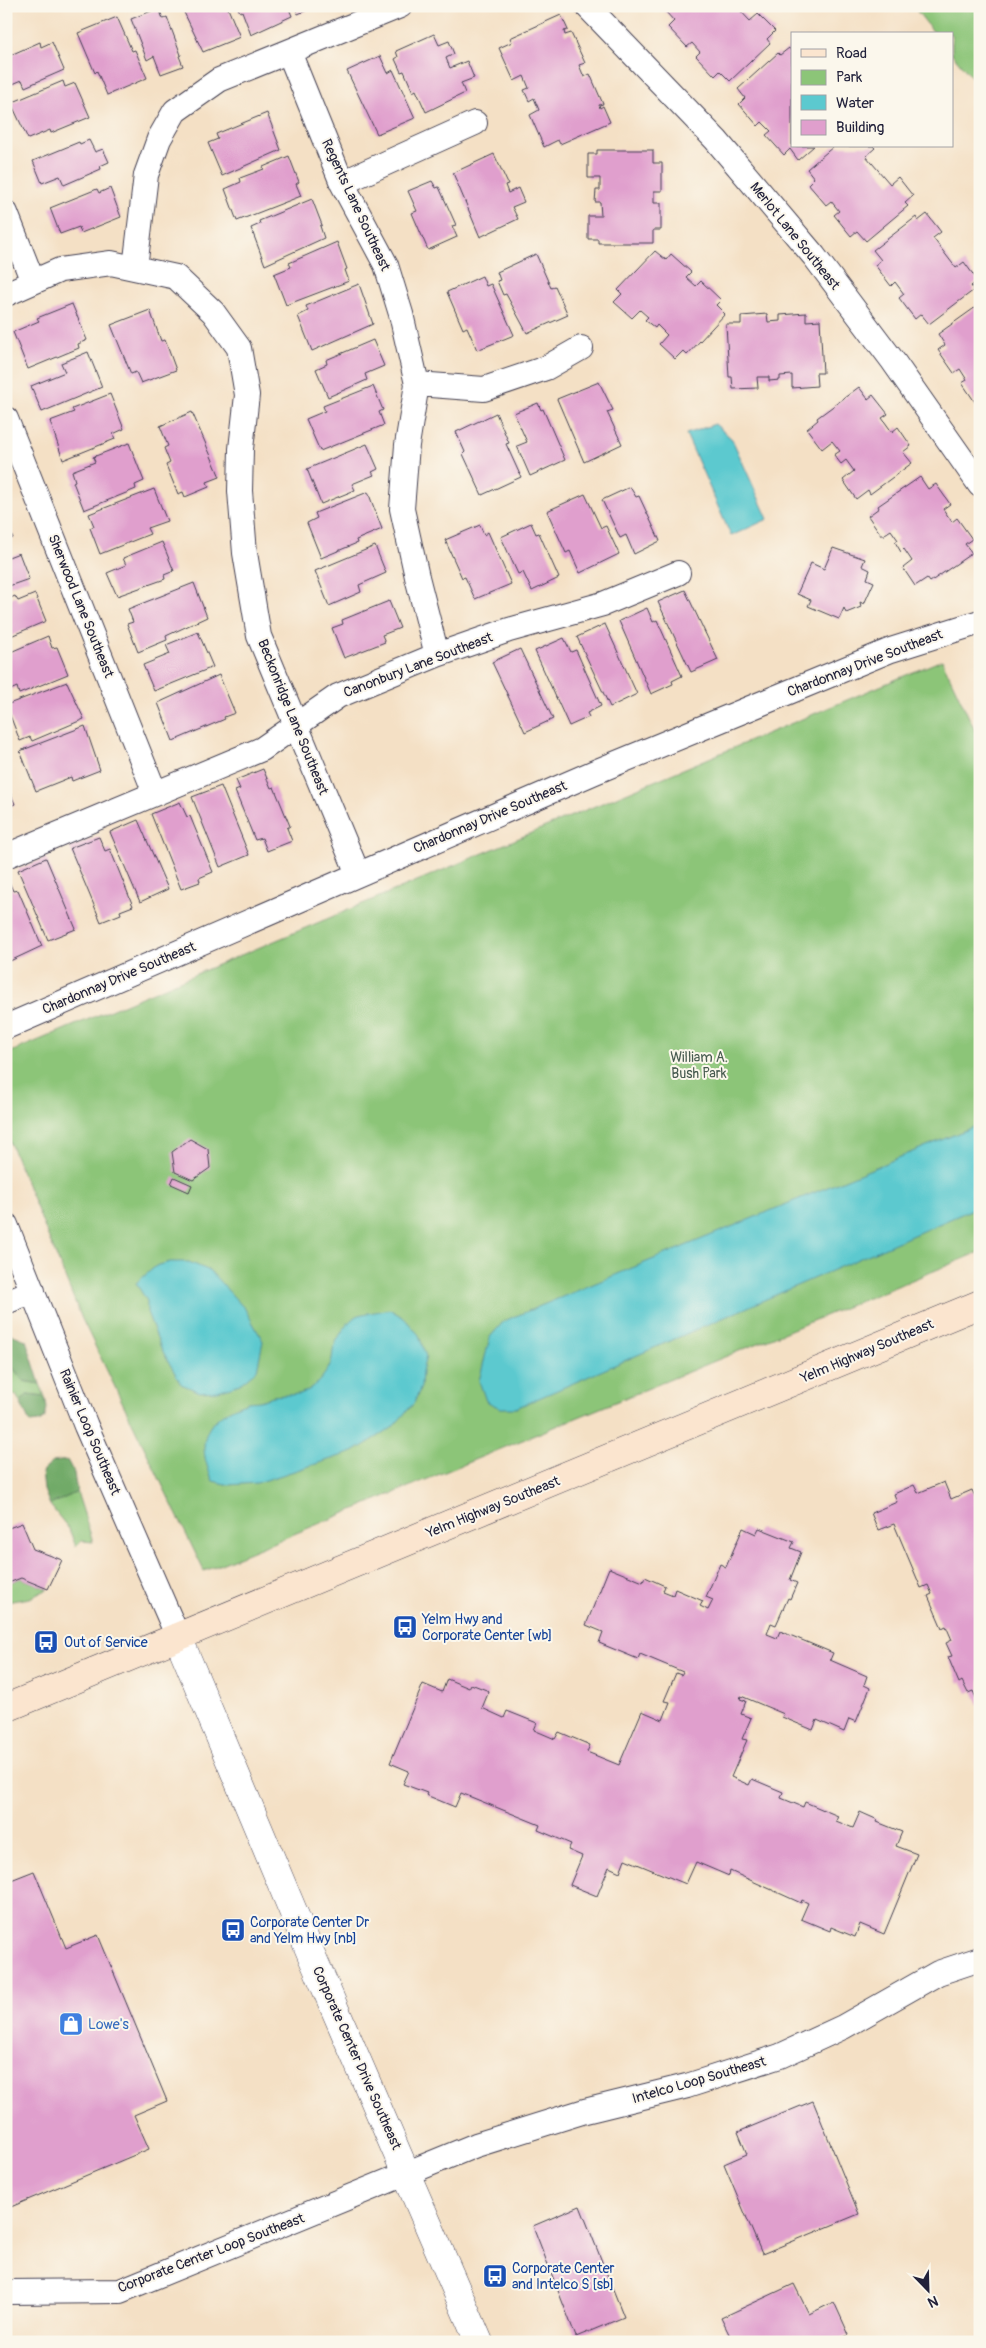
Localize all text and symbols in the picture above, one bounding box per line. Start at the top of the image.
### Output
legend [791,32,954,148]
text: Road [836,44,867,63]
text: Park [836,68,863,87]
text: Water [836,94,875,113]
text: Building [836,118,884,137]
street label: Regents Lane Southeast [318,136,394,274]
street label: Merlot Lane Southeast [746,179,844,294]
street label: Sherwood Lane Southeast [44,532,118,680]
street label: Chardonnay Drive Southeast [785,625,945,700]
street label: Canonbury Lane Southeast [341,629,495,701]
street label: Beckonridge Lane Southeast [254,637,332,798]
street label: Chardonnay Drive Southeast [411,777,570,857]
street label: Chardonnay Drive Southeast [40,938,199,1018]
park label: William A. Bush Park [670,1049,728,1082]
street label: Yelm Highway Southeast [797,1315,936,1387]
street label: Rainier Loop Southeast [56,1366,124,1498]
street label: Yelm Highway Southeast [423,1472,563,1542]
place label: Yelm Hwy and Corporate Center [wb] [421,1611,553,1644]
bus stop icon: Yelm Hwy and Corporate Center [wb] [392,1614,418,1640]
bus stop icon: Out of Service [33,1629,59,1655]
place label: Out of Service [64,1634,148,1651]
place label: Corporate Center Dr and Yelm Hwy [nb] [250,1914,369,1947]
bus stop icon: Corporate Center Dr and Yelm Hwy [nb] [220,1917,246,1943]
street label: Corporate Center Drive Southeast [309,1964,405,2153]
shop icon: Lowe's [58,2011,84,2037]
place label: Lowe's [88,2016,129,2033]
street label: Intelco Loop Southeast [630,2053,768,2107]
street label: Corporate Center Loop Southeast [115,2209,307,2297]
place label: Corporate Center and Intelco S [sb] [512,2260,615,2293]
bus stop icon: Corporate Center and Intelco S [sb] [482,2263,508,2289]
north arrow [904,2266,954,2316]
text: N [925,2292,941,2311]

